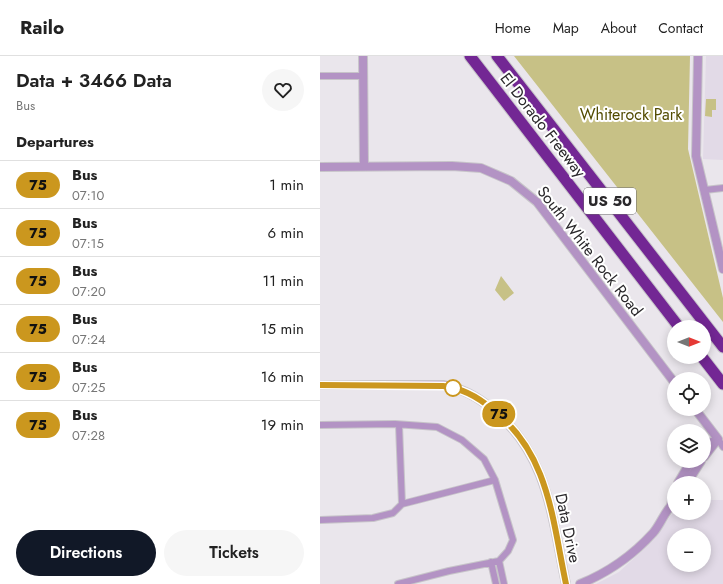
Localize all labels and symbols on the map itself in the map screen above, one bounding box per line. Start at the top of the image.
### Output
street label: El Dorado Freeway [495,68,592,183]
park label: Whiterock Park [580,103,683,126]
street label: South White Rock Road [532,181,648,321]
road number: US 50 [584,188,636,214]
north arrow [667,320,711,364]
unlabelled marker [444,379,462,397]
line badge: 75 [481,401,517,427]
street label: Data Drive [549,491,587,565]

